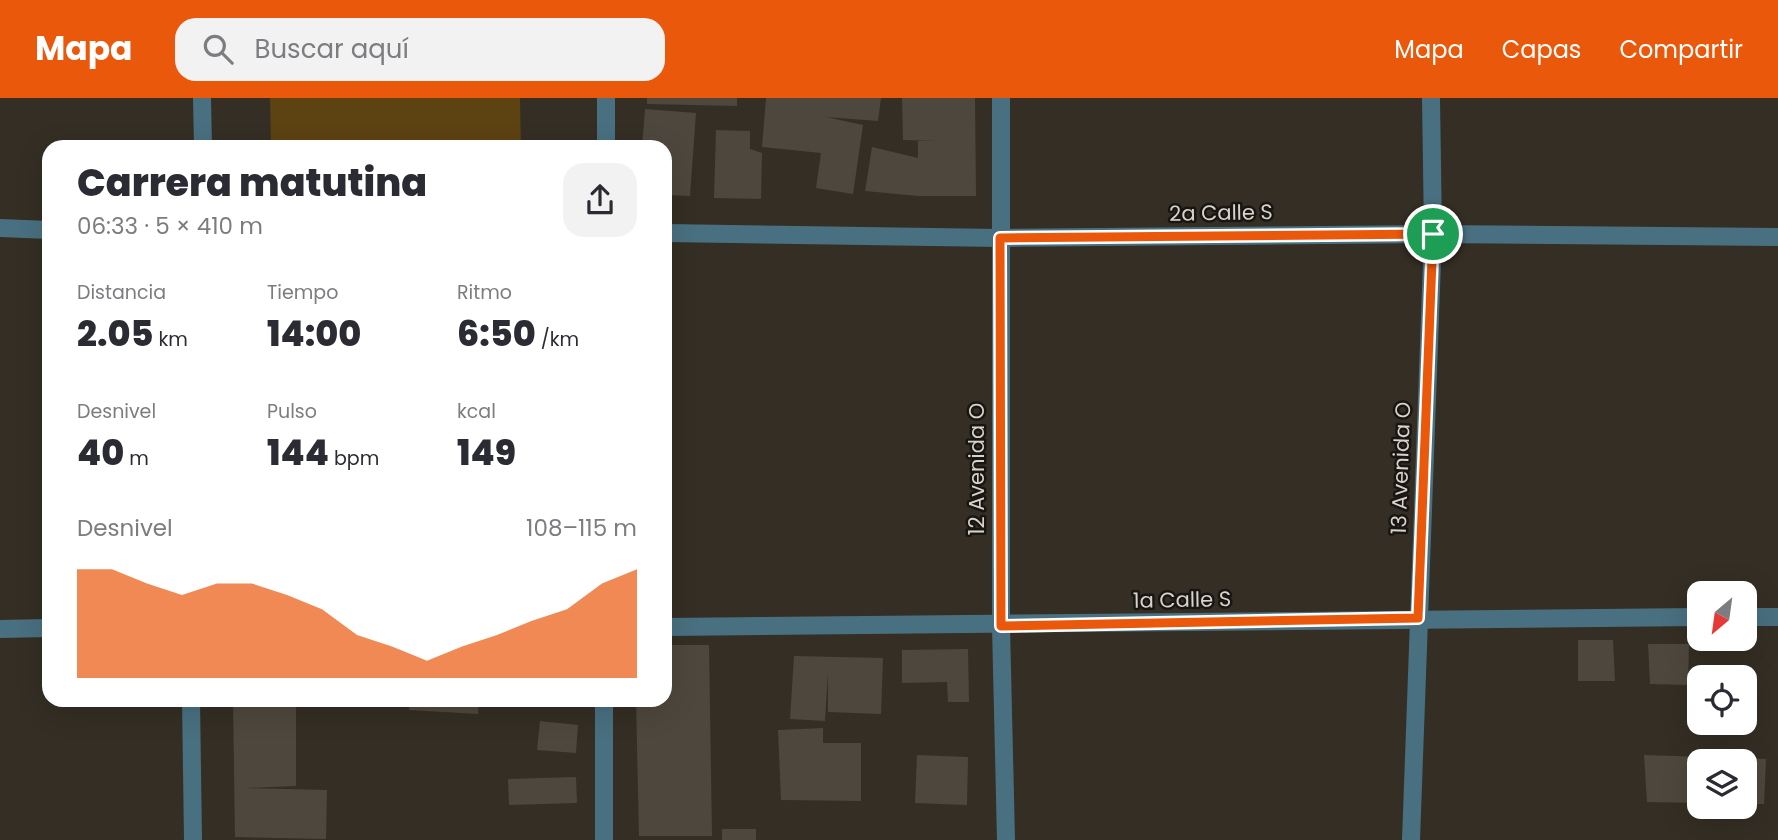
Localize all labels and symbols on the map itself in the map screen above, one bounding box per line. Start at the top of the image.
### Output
street label: 2a Calle S [1169,197,1273,228]
pin [1403,204,1463,264]
street label: 13 Avenida O [1384,401,1417,535]
street label: 12 Avenida O [962,403,991,535]
north arrow [1687,581,1757,651]
street label: 1a Calle S [1133,584,1231,615]

